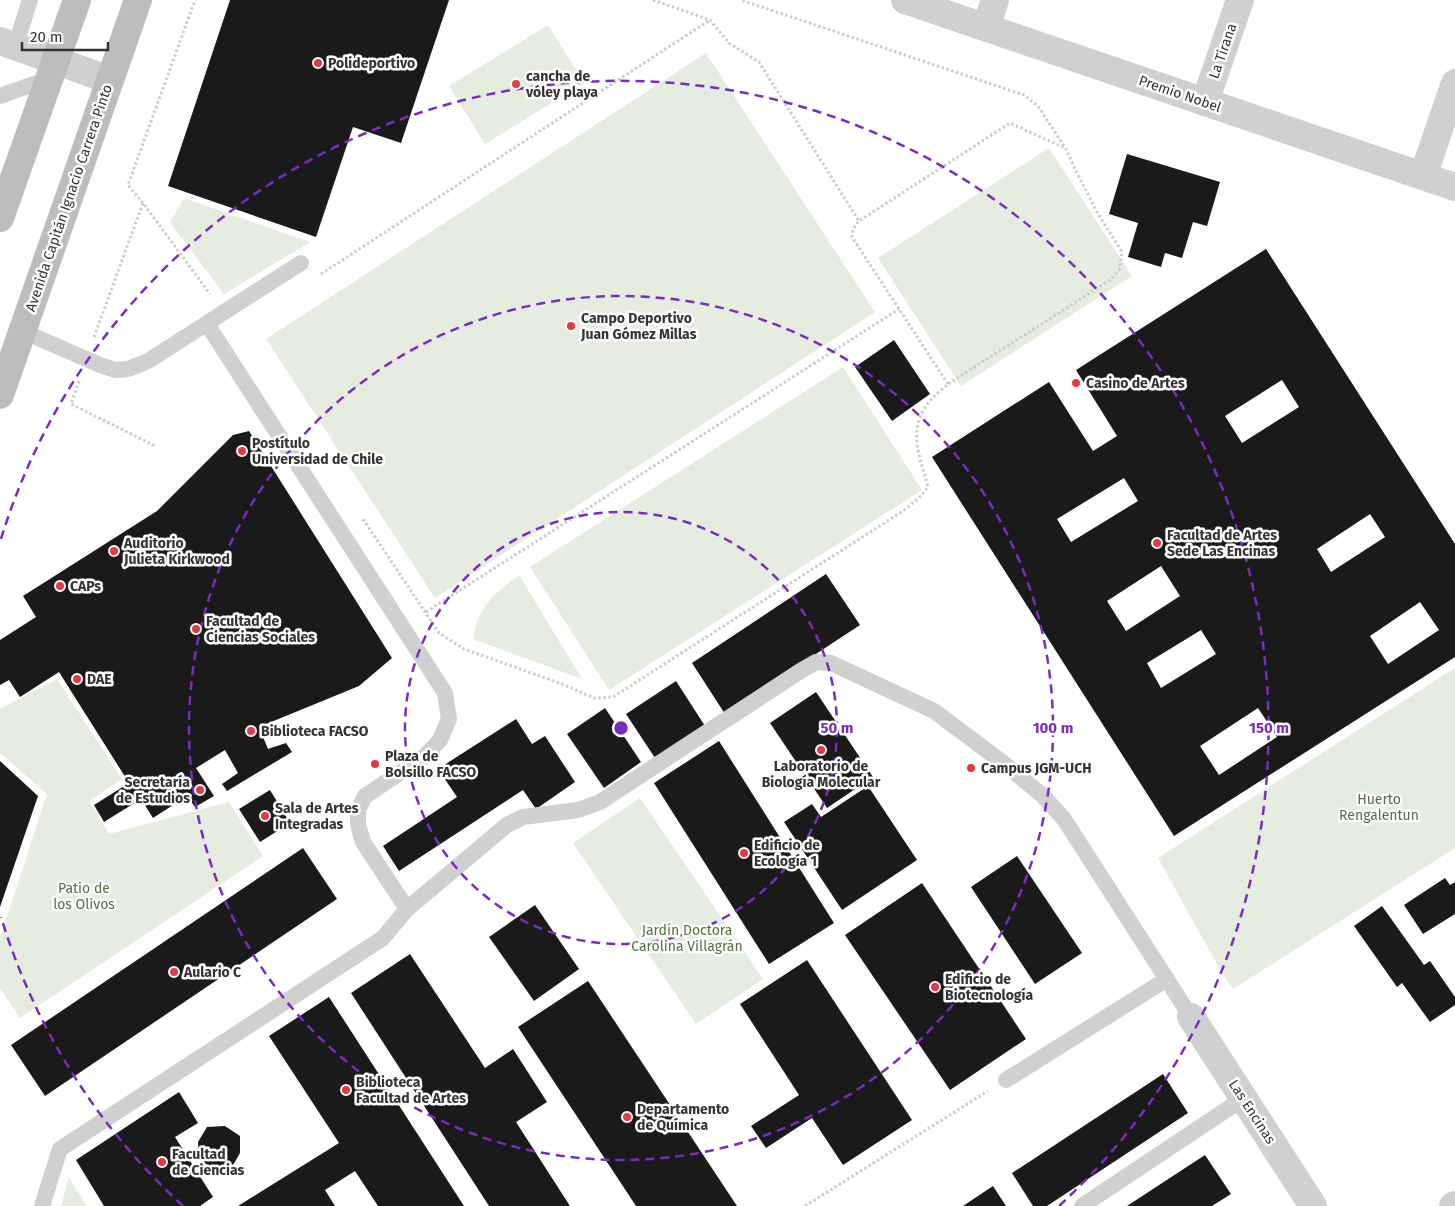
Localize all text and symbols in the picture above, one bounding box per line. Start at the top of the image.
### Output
scale bar [22,20,109,52]
street label: La Tirana [1206,21,1240,81]
text: 20 m [30,28,63,46]
place label: Polideportivo [328,55,415,72]
marker: Polideportivo [312,57,324,69]
place label: cancha de vóley playa [525,68,598,101]
street label: Premio Nobel [1137,72,1223,116]
marker: cancha de vóley playa [510,78,522,90]
street label: Avenida Capitán Ignacio Carrera Pinto [22,82,116,314]
place label: Campo Deportivo Juan Gómez Millas [580,310,697,343]
marker: Campo Deportivo Juan Gómez Millas [565,320,577,332]
place label: Casino de Artes [1086,375,1185,392]
marker: Casino de Artes [1070,377,1082,389]
place label: Postítulo Universidad de Chile [252,435,383,468]
marker: Postítulo Universidad de Chile [236,445,248,457]
place label: Facultad de Artes Sede Las Encinas [1167,527,1277,560]
place label: Auditorio Julieta Kirkwood [123,535,230,568]
marker: Facultad de Artes Sede Las Encinas [1151,537,1163,549]
marker: Auditorio Julieta Kirkwood [108,545,120,557]
place label: CAPs [70,578,101,595]
marker: CAPs [54,580,66,592]
place label: Facultad de Ciencias Sociales [206,613,315,646]
marker: Facultad de Ciencias Sociales [190,623,202,635]
place label: DAE [87,671,112,688]
marker: DAE [71,673,83,685]
centre of rings [612,719,630,737]
text: 50 m [820,719,854,737]
text: 100 m [1033,719,1073,737]
text: 150 m [1249,719,1289,737]
place label: Biblioteca FACSO [261,723,369,740]
marker: Biblioteca FACSO [245,725,257,737]
marker: Laboratorio de Biología Molecular [815,744,827,756]
place label: Plaza de Bolsillo FACSO [385,748,477,781]
marker: Plaza de Bolsillo FACSO [369,758,381,770]
place label: Laboratorio de Biología Molecular [762,758,881,791]
place label: Campus JGM-UCH [981,760,1092,777]
marker: Campus JGM-UCH [965,762,977,774]
place label: Secretaría de Estudios [116,774,190,807]
marker: Secretaría de Estudios [194,784,206,796]
park label: Huerto Rengalentun [1339,791,1419,824]
place label: Sala de Artes Integradas [275,800,359,833]
marker: Sala de Artes Integradas [259,810,271,822]
place label: Edificio de Ecología 1 [754,837,820,870]
marker: Edificio de Ecología 1 [738,847,750,859]
park label: Patio de los Olivos [53,880,115,913]
park label: Jardín Doctora Carolina Villagrán [631,922,743,955]
place label: Aulario C [183,964,241,981]
marker: Aulario C [168,966,180,978]
place label: Edificio de Biotecnología [945,971,1034,1004]
marker: Edificio de Biotecnología [929,981,941,993]
place label: Biblioteca Facultad de Artes [356,1074,466,1107]
street label: Las Encinas [1225,1077,1279,1148]
marker: Biblioteca Facultad de Artes [340,1084,352,1096]
place label: Departamento de Química [637,1101,729,1134]
marker: Departamento de Química [621,1111,633,1123]
place label: Facultad de Ciencias [172,1146,244,1179]
marker: Facultad de Ciencias [156,1156,168,1168]

